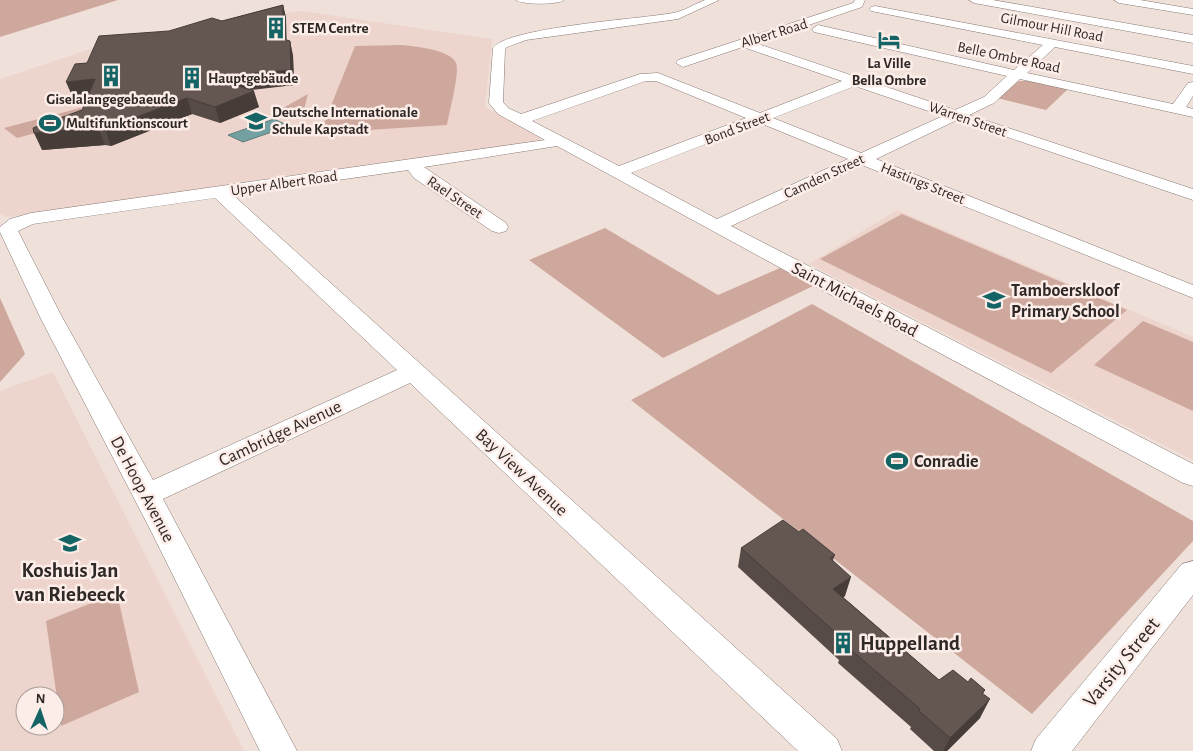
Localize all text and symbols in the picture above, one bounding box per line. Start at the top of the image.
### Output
street label: Gilmour Hill Road [999,10,1105,45]
building icon: STEM Centre [263,15,289,41]
street label: Albert Road [739,16,810,51]
place label: STEM Centre [292,21,369,36]
hotel icon: La Ville Bella Ombre [876,27,902,53]
street label: Belle Ombre Road [956,39,1062,76]
place label: La Ville Bella Ombre [852,56,926,88]
building icon: Giselalangegebaeude [98,63,124,89]
building icon: Hauptgebäude [179,65,205,91]
place label: Hauptgebäude [208,71,298,86]
place label: Giselalangegebaeude [46,92,176,107]
street label: Warren Street [927,99,1009,140]
place label: Deutsche Internationale Schule Kapstadt [272,105,418,137]
school or university icon: Deutsche Internationale Schule Kapstadt [243,108,269,134]
street label: Bond Street [703,109,772,148]
sports icon: Multifunktionscourt [37,110,63,136]
place label: Multifunktionscourt [66,116,188,131]
street label: Camden Street [782,151,867,202]
street label: Hastings Street [879,160,967,207]
street label: Upper Albert Road [230,169,339,198]
street label: Rael Street [424,173,485,221]
street label: Saint Michaels Road [788,259,921,341]
place label: Tamboerskloof Primary School [1011,282,1121,321]
school or university icon: Tamboerskloof Primary School [981,287,1007,313]
street label: Cambridge Avenue [216,398,344,470]
street label: Bay View Avenue [472,426,571,520]
street label: De Hoop Avenue [107,434,178,545]
sports icon: Conradie [884,448,910,474]
place label: Conradie [914,453,979,471]
school or university icon: Koshuis Jan van Riebeeck [57,530,83,556]
place label: Koshuis Jan van Riebeeck [15,560,126,605]
street label: Varsity Street [1079,613,1164,711]
building icon: Huppelland [830,630,856,656]
place label: Huppelland [860,633,960,654]
north arrow [15,686,65,736]
text: N [35,692,46,706]

